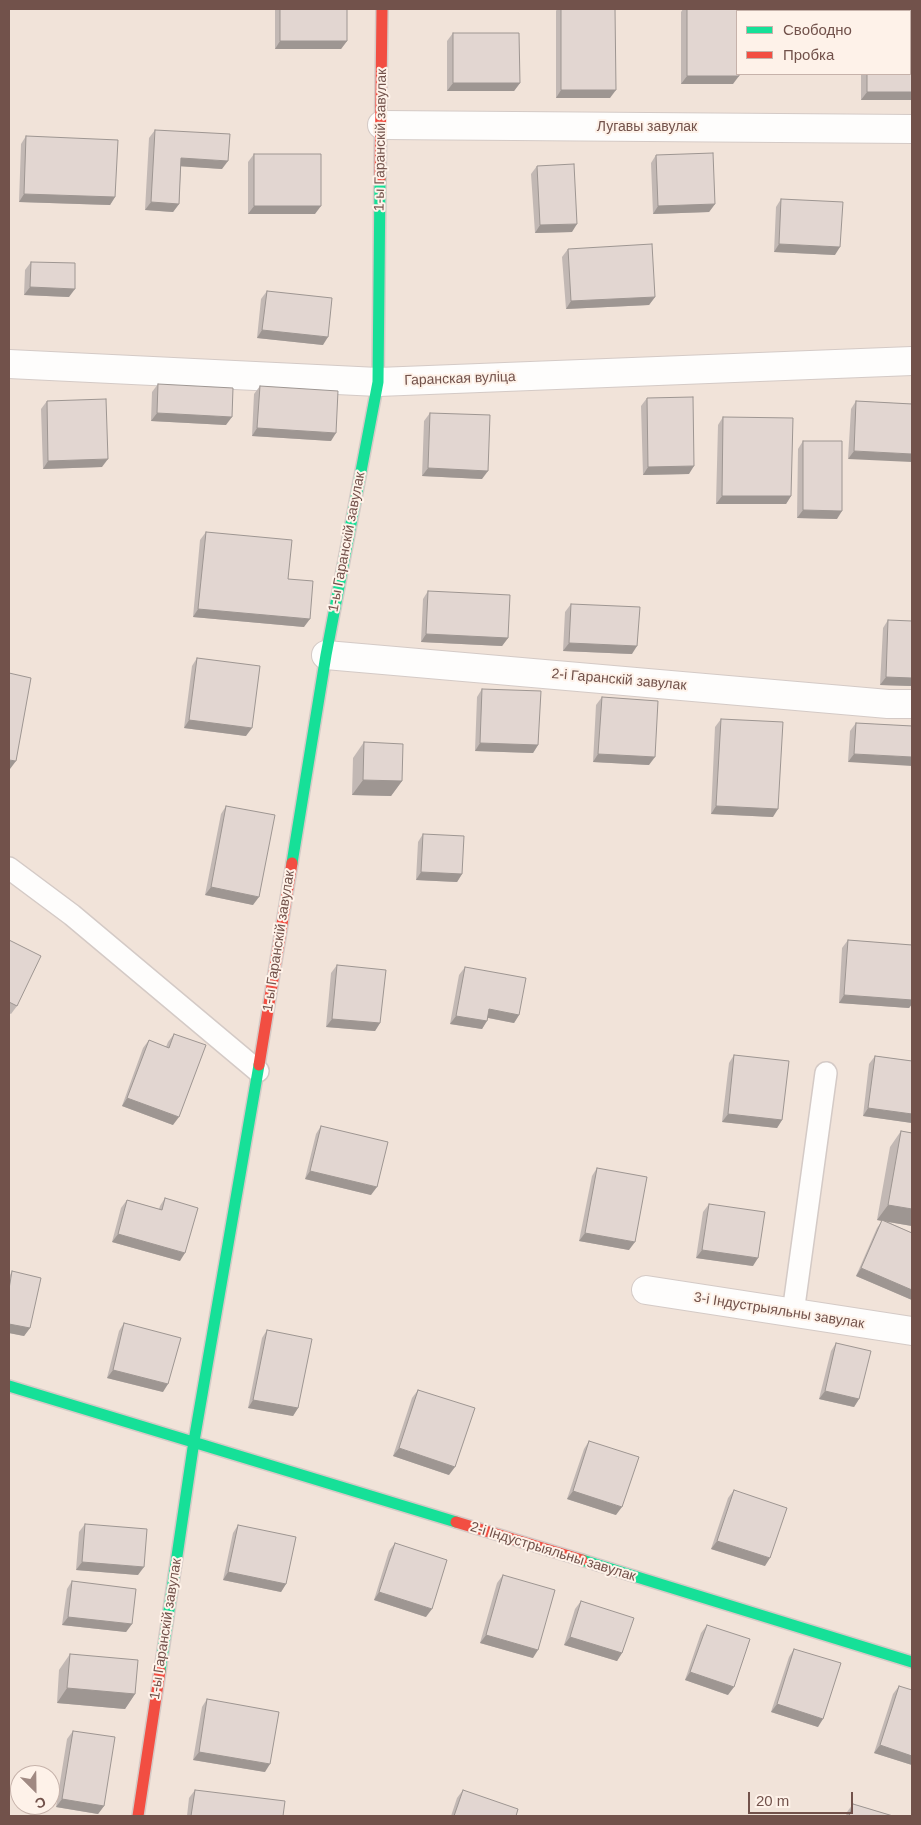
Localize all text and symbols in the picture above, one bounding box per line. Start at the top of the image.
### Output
legend [736,10,911,75]
text: Свободно [783,21,852,38]
text: Пробка [783,46,834,63]
street label: 1-ы Гаранскій завулак [371,69,391,211]
street label: Лугавы завулак [597,119,697,135]
street label: Гаранская вуліца [404,369,516,389]
street label: 1-ы Гаранскій завулак [325,471,369,613]
street label: 2-і Гаранскій завулак [551,666,687,694]
street label: 1-ы Гаранскій завулак [260,869,298,1013]
street label: 3-і Індустрыяльны завулак [693,1289,865,1333]
street label: 2-і Індустрыяльны завулак [468,1519,638,1585]
street label: 1-ы Гаранскій завулак [147,1557,185,1701]
north arrow [10,1765,60,1815]
scale bar [751,1782,856,1814]
text: 20 m [756,1792,789,1809]
text: С [33,1794,48,1812]

